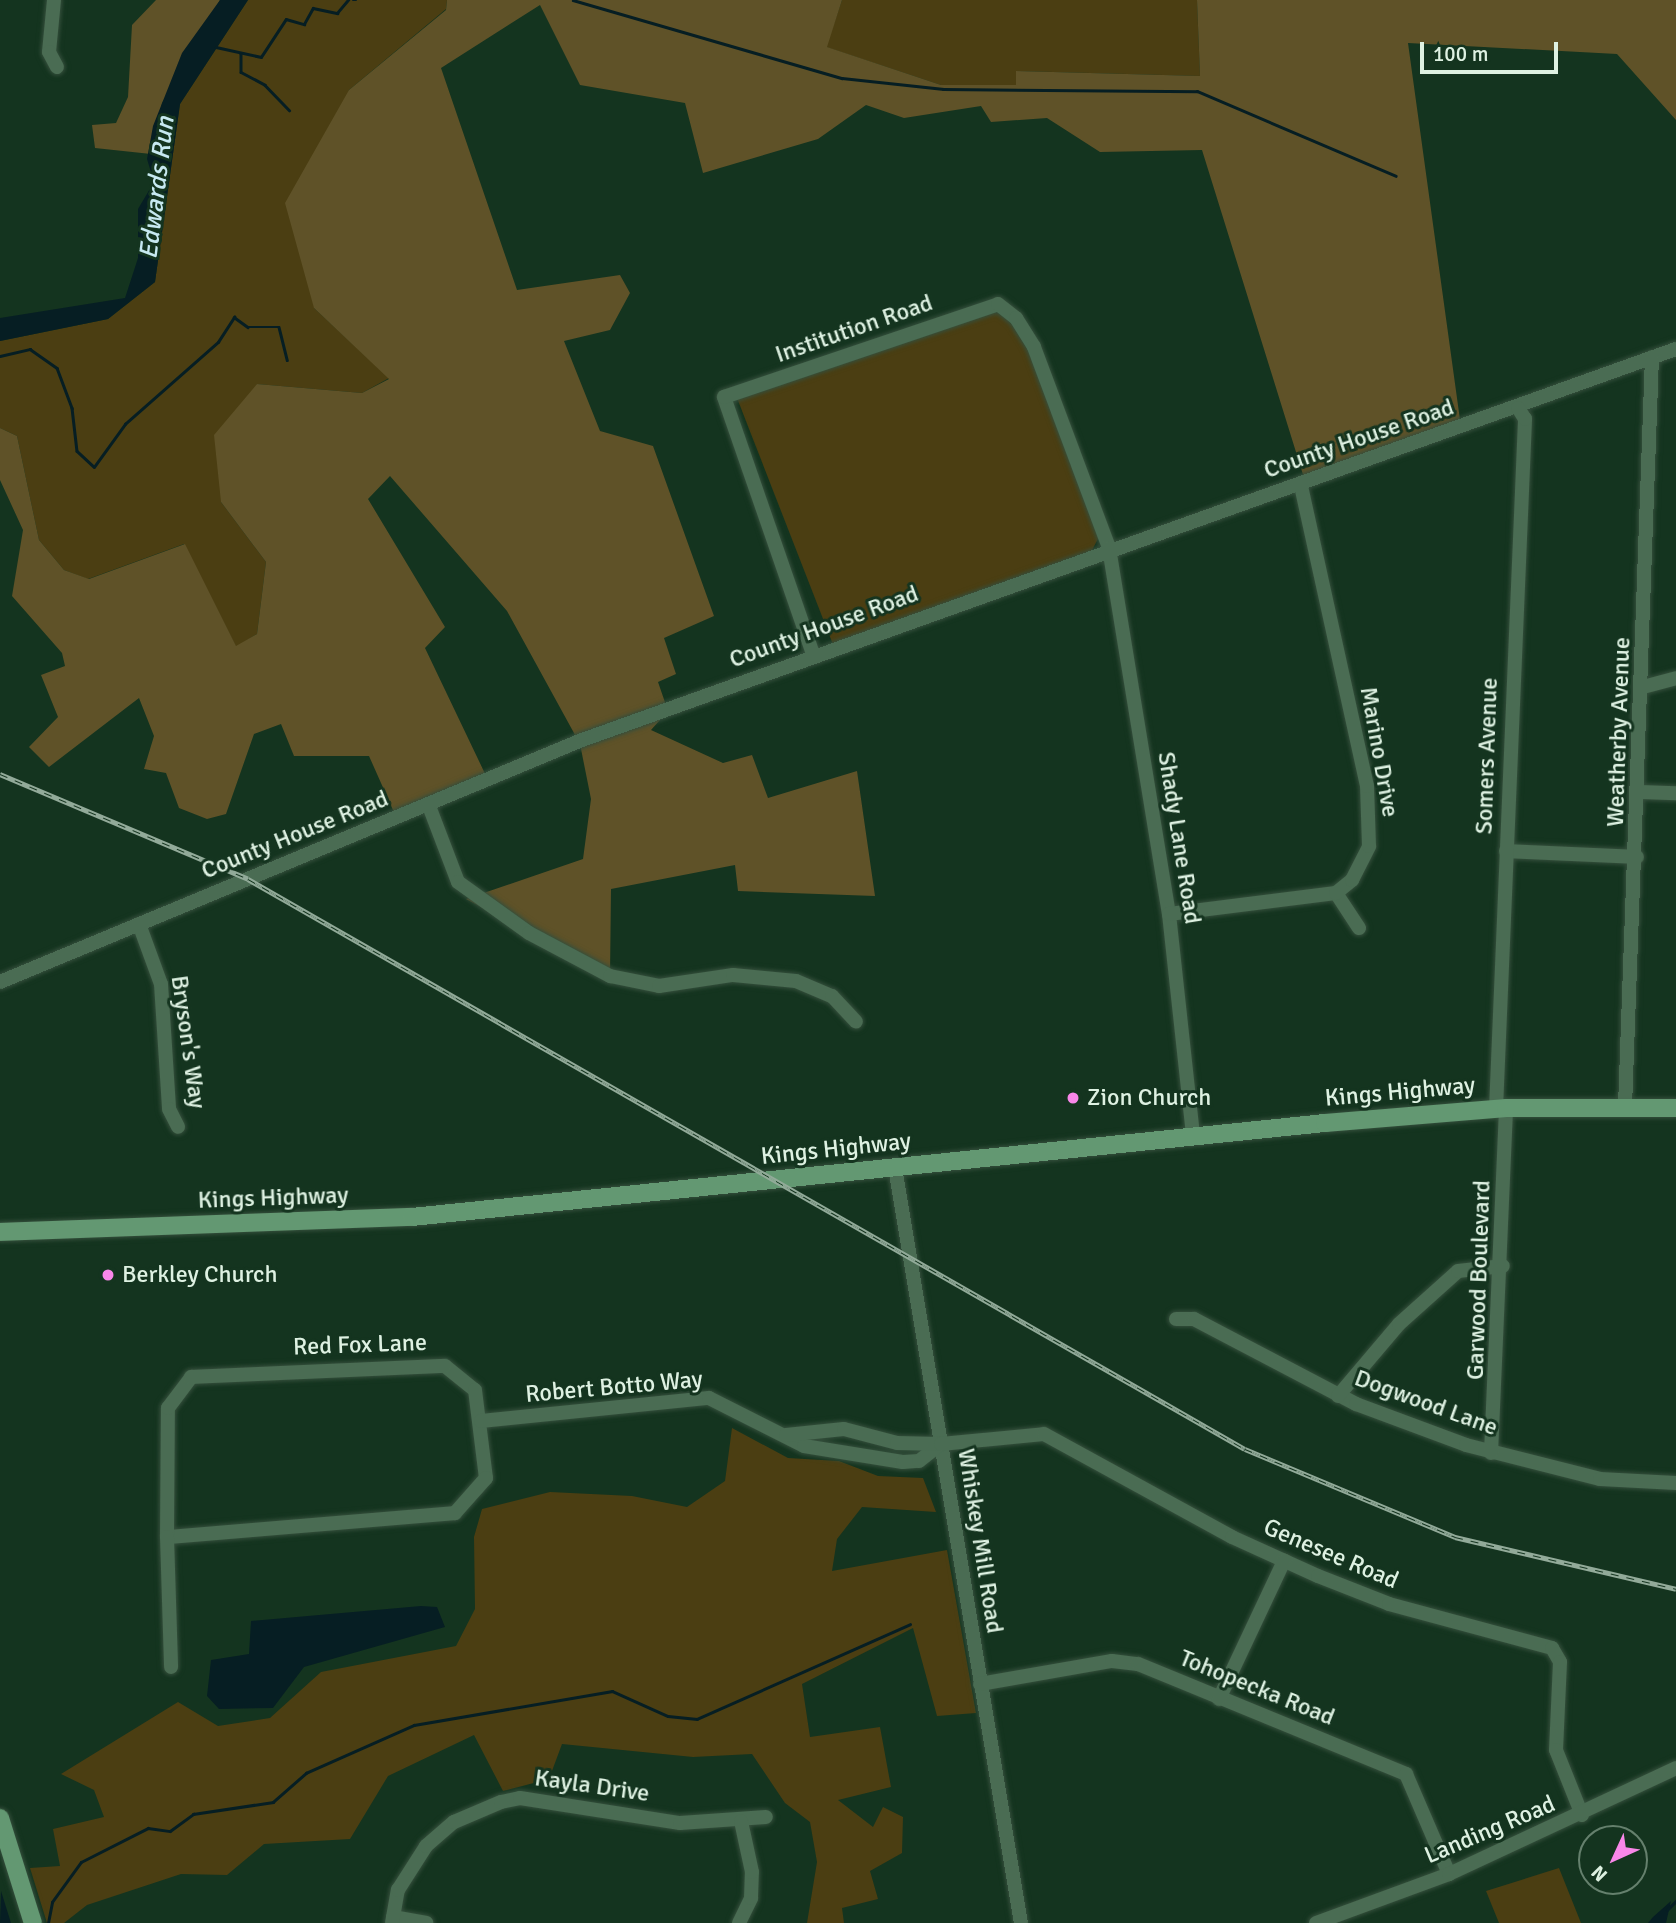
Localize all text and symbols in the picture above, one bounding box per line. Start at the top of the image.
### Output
scale bar [1424,28,1562,72]
text: 100 m [1433,41,1488,67]
water label: Edwards Run [134,115,182,261]
street label: Institution Road [772,289,936,369]
street label: County House Road [1260,393,1458,485]
street label: County House Road [726,579,922,675]
street label: Weatherby Avenue [1601,637,1637,827]
street label: Somers Avenue [1470,677,1504,835]
street label: Marino Drive [1353,685,1405,819]
street label: Shady Lane Road [1151,750,1207,926]
street label: County House Road [197,784,393,886]
street label: Bryson's Way [164,974,212,1110]
street label: Kings Highway [1324,1071,1476,1113]
place label: Zion Church [1087,1084,1211,1112]
marker: Zion Church [1065,1090,1081,1106]
street label: Kings Highway [760,1127,912,1171]
street label: Garwood Boulevard [1461,1180,1497,1380]
street label: Kings Highway [197,1181,349,1215]
place label: Berkley Church [122,1261,277,1289]
marker: Berkley Church [100,1267,116,1283]
street label: Red Fox Lane [293,1328,427,1362]
street label: Dogwood Lane [1350,1364,1502,1442]
street label: Robert Botto Way [524,1365,704,1409]
street label: Whiskey Mill Road [951,1447,1009,1635]
street label: Genesee Road [1259,1513,1403,1595]
street label: Tohopecka Road [1175,1644,1339,1732]
street label: Kayla Drive [533,1764,651,1808]
street label: Landing Road [1420,1790,1560,1870]
north arrow [1578,1825,1648,1895]
text: N [1586,1860,1613,1887]

